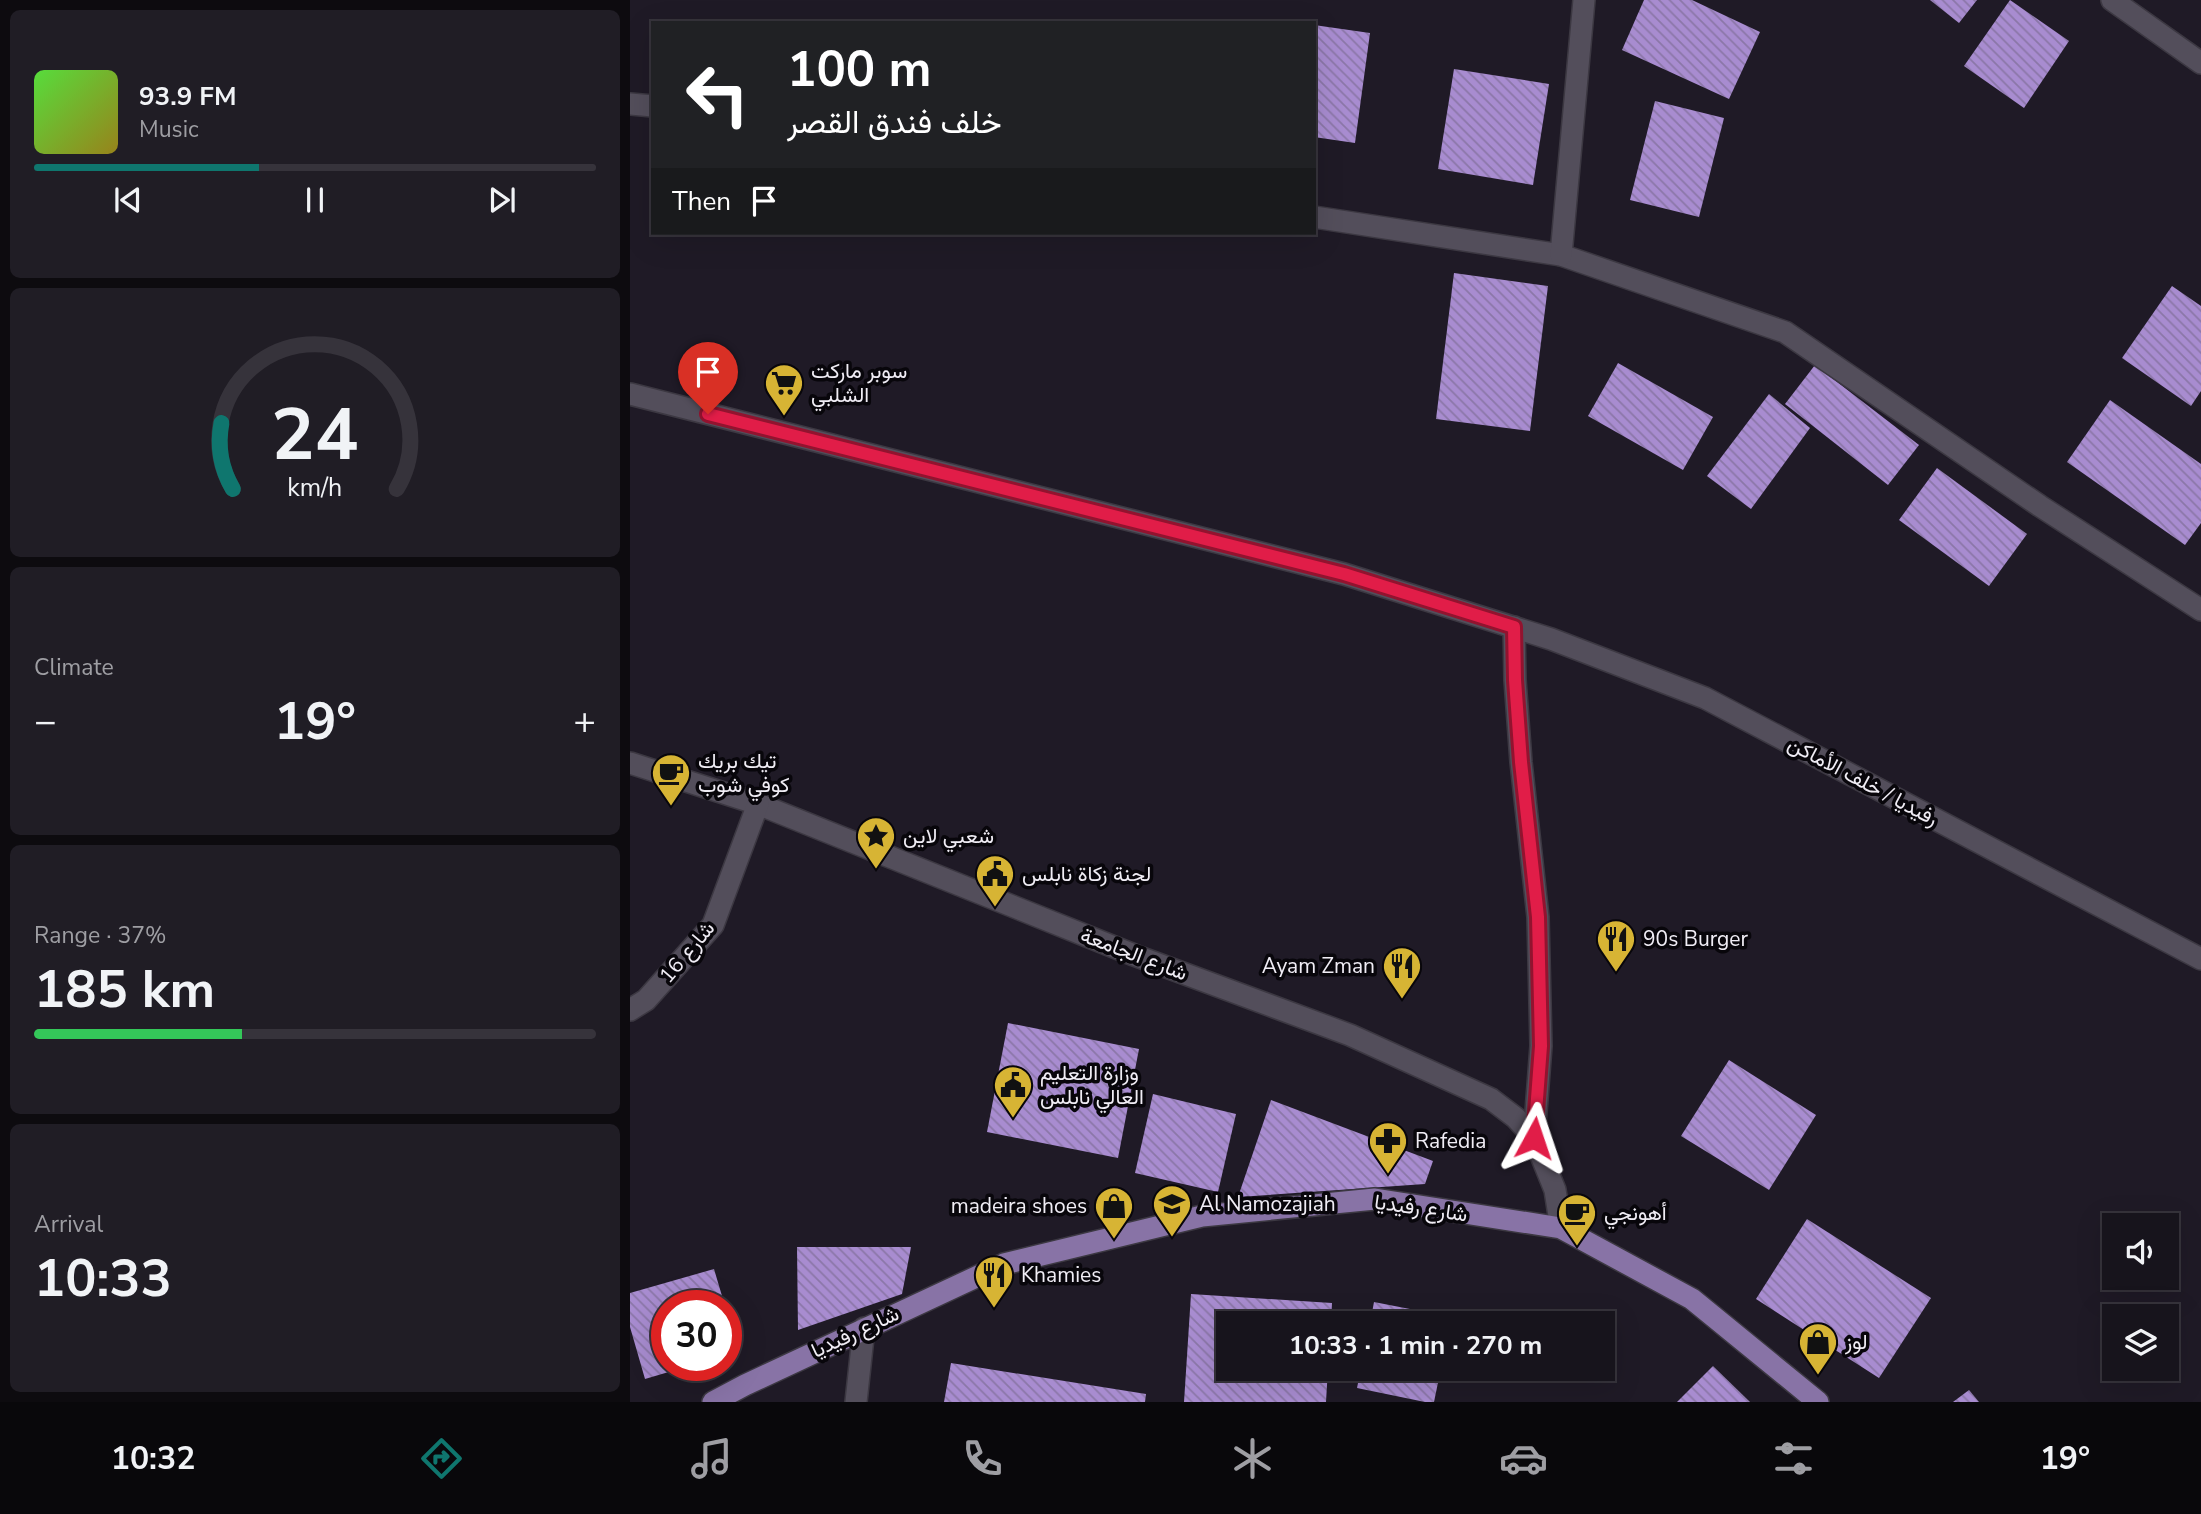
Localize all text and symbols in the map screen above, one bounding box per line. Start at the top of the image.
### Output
text: 100 m [787,36,931,103]
icon: left [672,49,763,140]
text: 93.9 FM [139,79,236,114]
text: خلف فندق القصر [787,101,1002,144]
text: Music [139,114,199,145]
icon: previous [109,181,147,219]
icon: pause [296,181,334,219]
icon: next [483,181,521,219]
icon: arrive [745,182,783,220]
text: Then [672,184,731,219]
pin [678,342,738,414]
icon: arrive [689,353,727,391]
place label: سوبر ماركت الشلبي [811,357,907,412]
supermarket icon: سوبر ماركت الشلبي [763,362,805,417]
text: 24 [271,385,359,485]
text: km/h [287,470,343,504]
text: Climate [34,652,114,683]
text: 19° [274,686,356,757]
text: − [34,696,57,747]
text: + [573,696,596,747]
street label: رفيديا / خلف الأماكن [1783,730,1943,832]
place label: تيك بريك كوفي شوب [698,747,790,802]
cafe icon: تيك بريك كوفي شوب [650,752,692,807]
place icon: شعبي لاين [855,815,897,870]
place label: شعبي لاين [903,822,994,853]
public building icon: لجنة زكاة نابلس [974,853,1016,908]
place label: لجنة زكاة نابلس [1022,860,1151,888]
street label: شارع 16 [653,915,721,989]
restaurant icon: 90s Burger [1595,918,1637,973]
text: Range · 37% [34,920,166,951]
street label: شارع الجامعة [1076,921,1192,987]
place label: 90s Burger [1643,925,1749,953]
restaurant icon: Ayam Zman [1381,945,1423,1000]
place label: Ayam Zman [1262,952,1375,980]
text: 185 km [34,954,215,1025]
place label: وزارة التعليم العالي نابلس [1040,1059,1144,1114]
public building icon: وزارة التعليم العالي نابلس [992,1064,1034,1119]
position arrow [1497,1101,1571,1175]
pharmacy icon: Rafedia [1367,1120,1409,1175]
place label: Rafedia [1415,1127,1486,1155]
school or university icon: Al Namozajiah [1151,1183,1193,1238]
shop icon: madeira shoes [1093,1185,1135,1240]
street label: شارع رفيديا [1373,1188,1469,1228]
place label: Al Namozajiah [1199,1190,1336,1218]
place label: madeira shoes [951,1192,1087,1220]
cafe icon: أهونجي [1556,1192,1598,1247]
place label: أهونجي [1604,1199,1667,1230]
text: Arrival [34,1209,103,1240]
map controls [2102,1213,2179,1381]
button: sound [2102,1213,2179,1290]
text: 10:33 [34,1243,172,1314]
restaurant icon: Khamies [973,1254,1015,1309]
place label: Khamies [1021,1261,1101,1289]
speed limit sign: 30 [651,1290,742,1381]
street label: شارع رفيديا [807,1299,903,1365]
button: layers [2102,1304,2179,1381]
shop icon: لوز [1797,1321,1839,1376]
text: 10:33 · 1 min · 270 m [1289,1328,1542,1363]
place label: لوز [1844,1328,1868,1356]
icon: directions [417,1434,466,1483]
icon: music [687,1434,736,1483]
icon: phone [958,1434,1007,1483]
icon: climate [1228,1434,1277,1483]
icon: car [1499,1434,1548,1483]
icon: filters [1769,1434,1818,1483]
text: 10:32 [111,1437,195,1480]
text: 19° [2040,1437,2090,1480]

